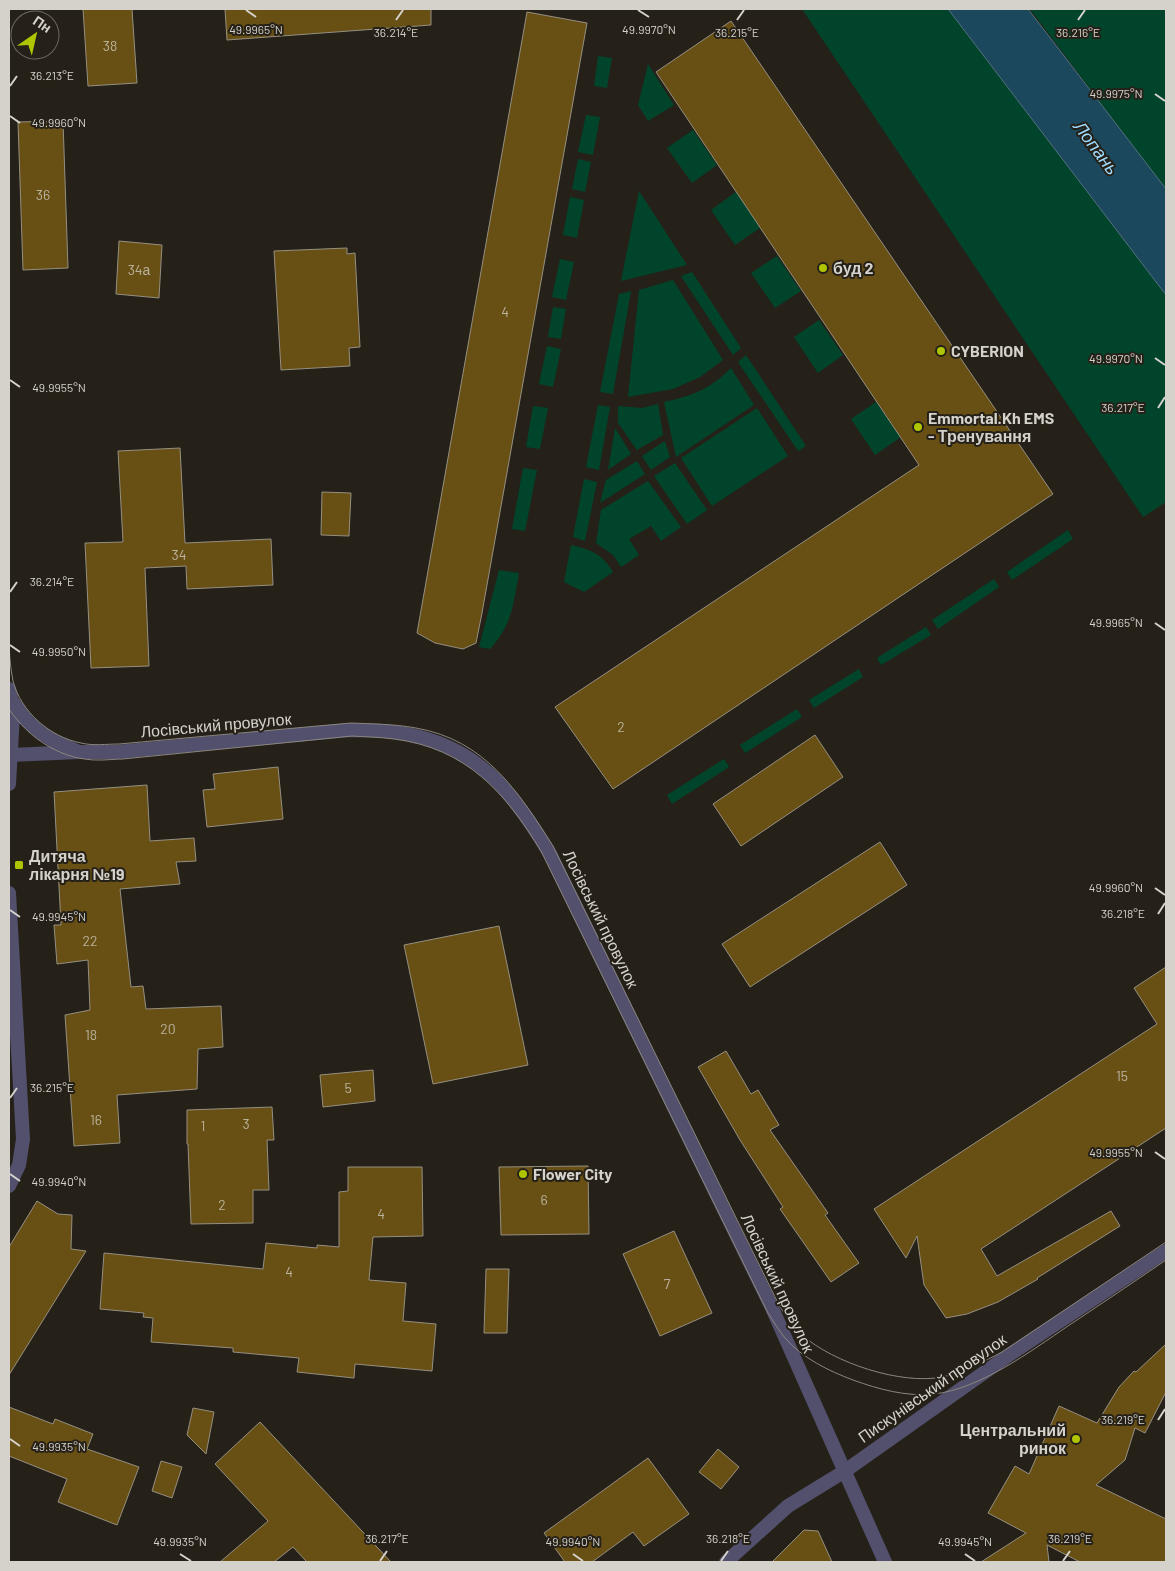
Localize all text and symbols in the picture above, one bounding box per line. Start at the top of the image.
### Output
north arrow [10,10,60,60]
text: Пн [30,12,55,36]
text: 49.9965°N [229,22,283,36]
text: 49.9970°N [622,22,676,36]
text: 36.214°E [374,25,418,39]
text: 36.215°E [715,25,759,39]
text: 36.216°E [1056,25,1100,39]
house number: 38 [103,37,117,54]
text: 36.213°E [30,68,74,82]
text: 49.9975°N [1089,86,1143,100]
text: 49.9960°N [32,115,86,129]
water label: Лопань [1069,115,1124,179]
house number: 36 [36,186,50,203]
place label: буд 2 [833,258,874,277]
house number: 34а [128,261,151,278]
marker: буд 2 [817,262,829,274]
house number: 4 [501,303,509,320]
place label: CYBERION [951,341,1024,360]
marker: CYBERION [935,345,947,357]
text: 49.9970°N [1089,351,1143,365]
text: 49.9955°N [32,380,86,394]
text: 36.217°E [1101,400,1145,414]
place label: Emmortal.Kh EMS - Тренування [928,408,1054,445]
marker: Emmortal.Kh EMS - Тренування [912,421,924,433]
house number: 34 [172,546,186,563]
text: 36.214°E [30,574,74,588]
text: 49.9965°N [1089,615,1143,629]
text: 49.9950°N [32,644,86,658]
street label: Лосівський провулок [140,708,293,741]
house number: 2 [617,718,625,735]
place label: Дитяча лікарня №19 [29,846,125,883]
street label: Лосівський провулок [560,847,644,992]
marker: Дитяча лікарня №19 [13,859,25,871]
text: 49.9960°N [1089,880,1143,894]
text: 36.218°E [1101,906,1145,920]
text: 49.9945°N [32,909,86,923]
house number: 22 [82,932,98,949]
house number: 20 [160,1020,176,1037]
house number: 18 [85,1026,97,1043]
house number: 15 [1116,1067,1128,1084]
house number: 5 [344,1079,352,1096]
text: 36.215°E [30,1080,74,1094]
house number: 16 [90,1111,102,1128]
house number: 3 [242,1115,250,1132]
house number: 1 [201,1117,205,1134]
text: 49.9955°N [1089,1145,1143,1159]
place label: Flower City [533,1164,612,1183]
marker: Flower City [517,1168,529,1180]
text: 49.9940°N [32,1174,86,1188]
house number: 6 [540,1191,548,1208]
house number: 2 [218,1196,226,1213]
house number: 4 [377,1205,385,1222]
street label: Лосівський провулок [738,1210,819,1356]
house number: 4 [285,1263,293,1280]
house number: 7 [664,1275,671,1292]
street label: Пискунівський провулок [854,1329,1010,1446]
text: 36.219°E [1101,1412,1145,1426]
place label: Центральний ринок [960,1420,1067,1457]
marker: Центральний ринок [1070,1433,1082,1445]
text: 49.9935°N [32,1439,86,1453]
text: 36.217°E [365,1531,409,1545]
text: 36.218°E [706,1531,750,1545]
text: 36.219°E [1048,1531,1092,1545]
text: 49.9935°N [153,1534,207,1548]
text: 49.9940°N [546,1534,600,1548]
text: 49.9945°N [938,1534,992,1548]

